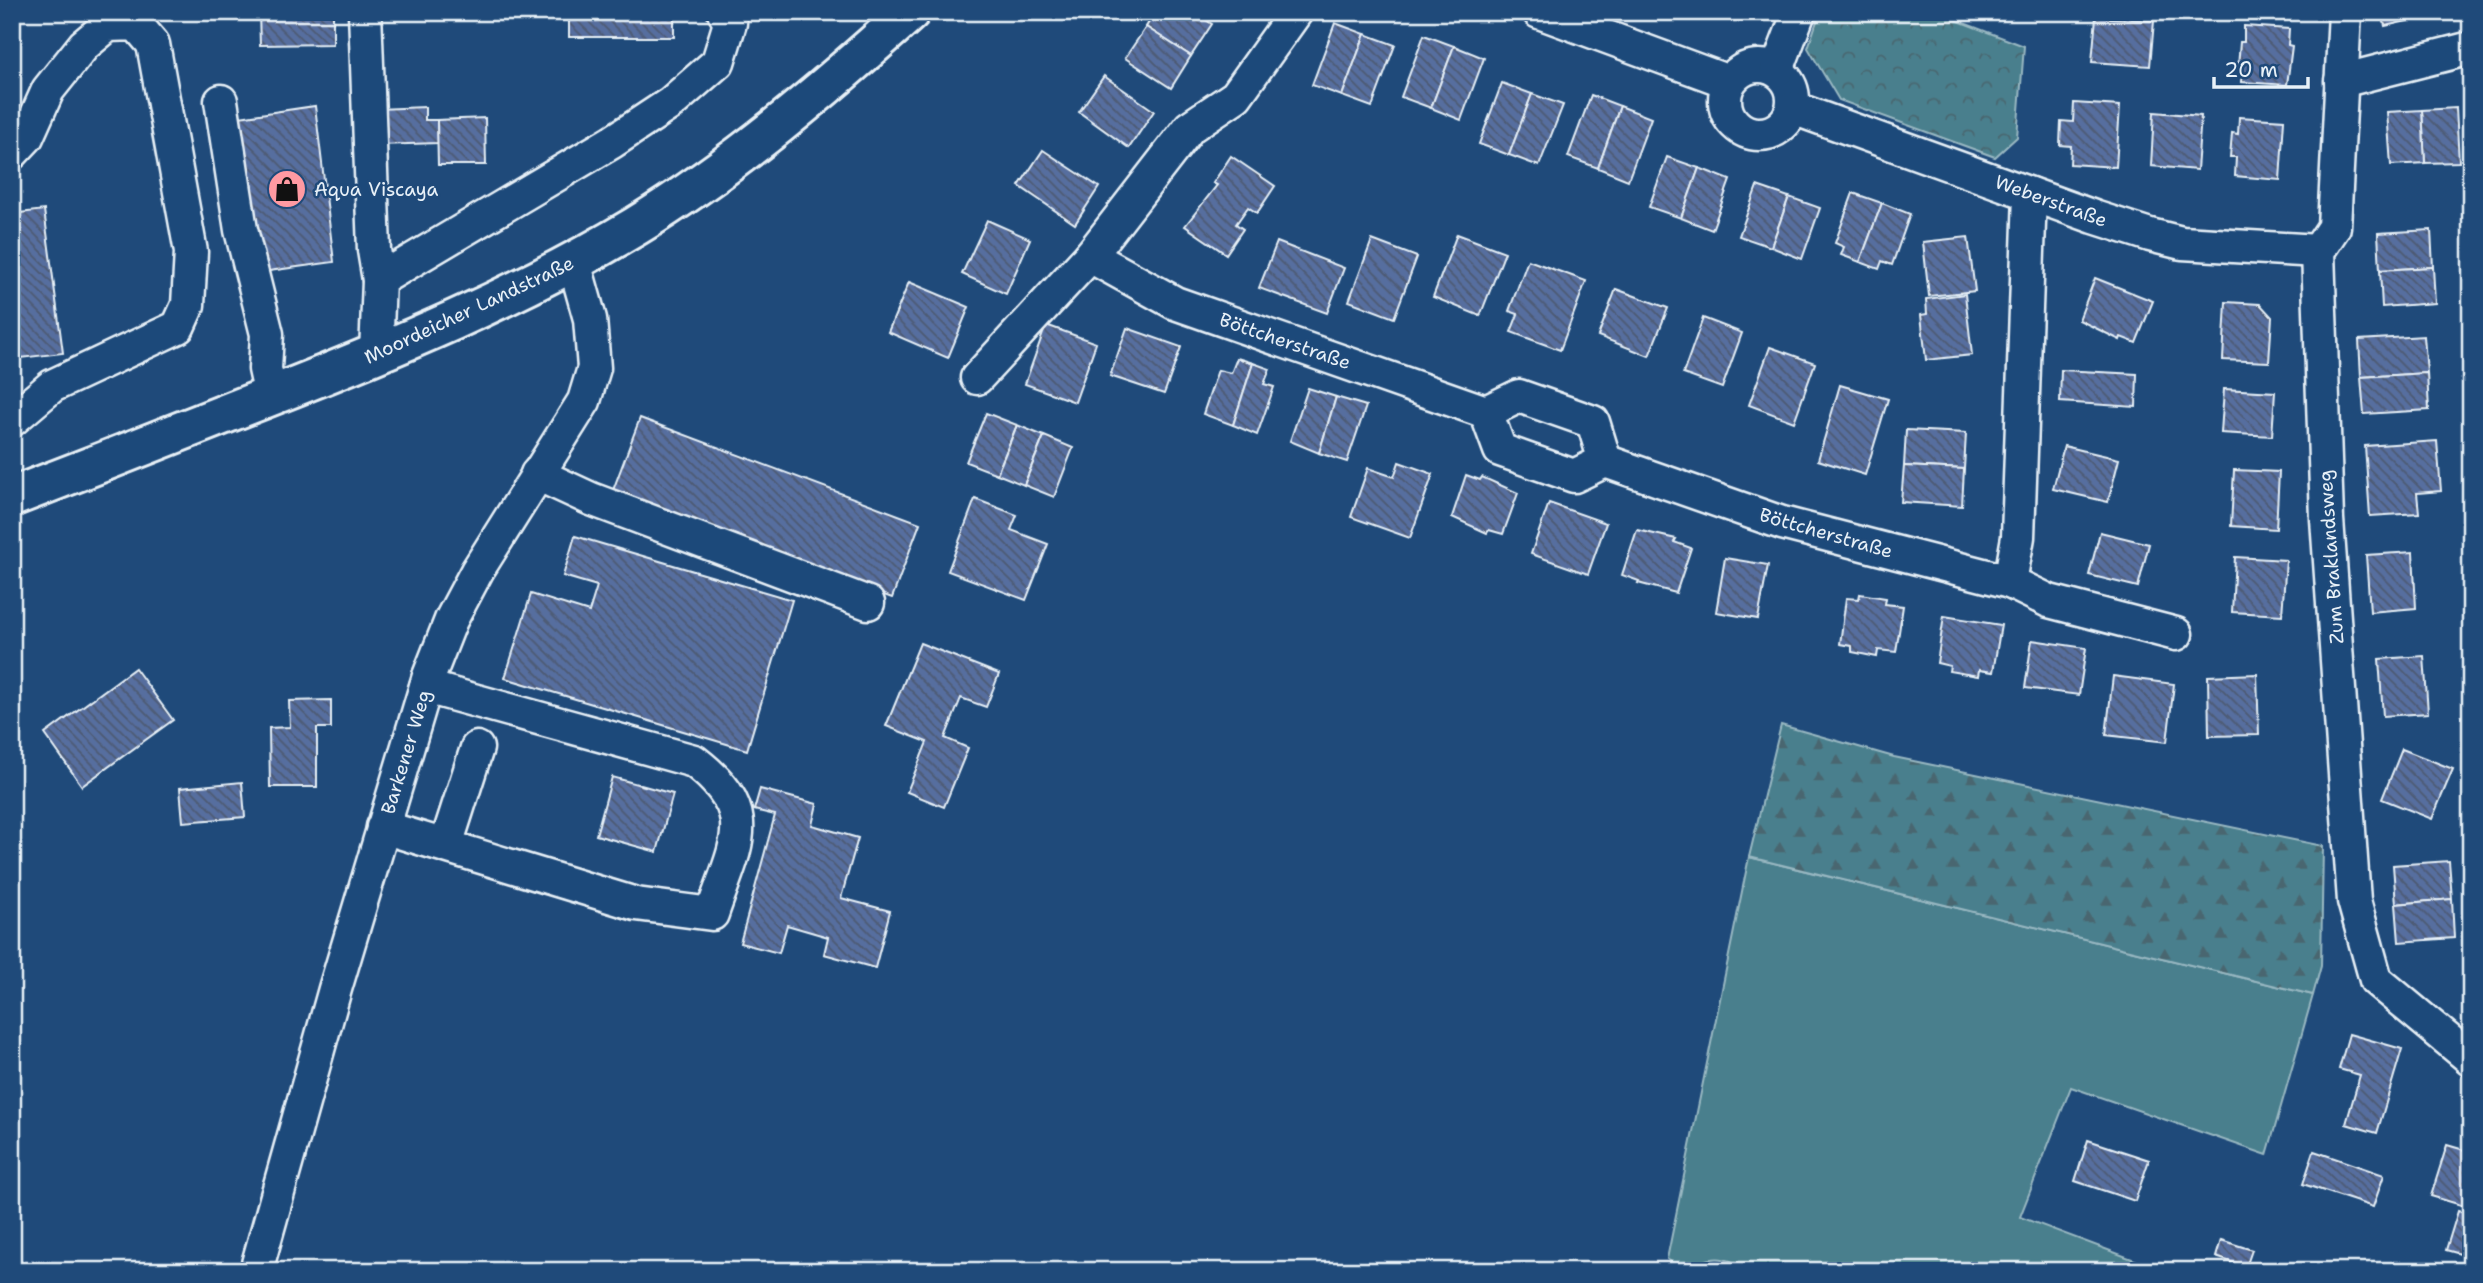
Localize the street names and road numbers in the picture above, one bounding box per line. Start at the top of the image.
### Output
street label: Weberstraße [1991,169,2111,233]
street label: Moordeicher Landstraße [360,250,578,370]
street label: Böttcherstraße [1216,307,1354,375]
street label: Zum Braklandsweg [2312,469,2350,645]
street label: Böttcherstraße [1756,502,1896,564]
street label: Barkener Weg [375,687,437,817]

